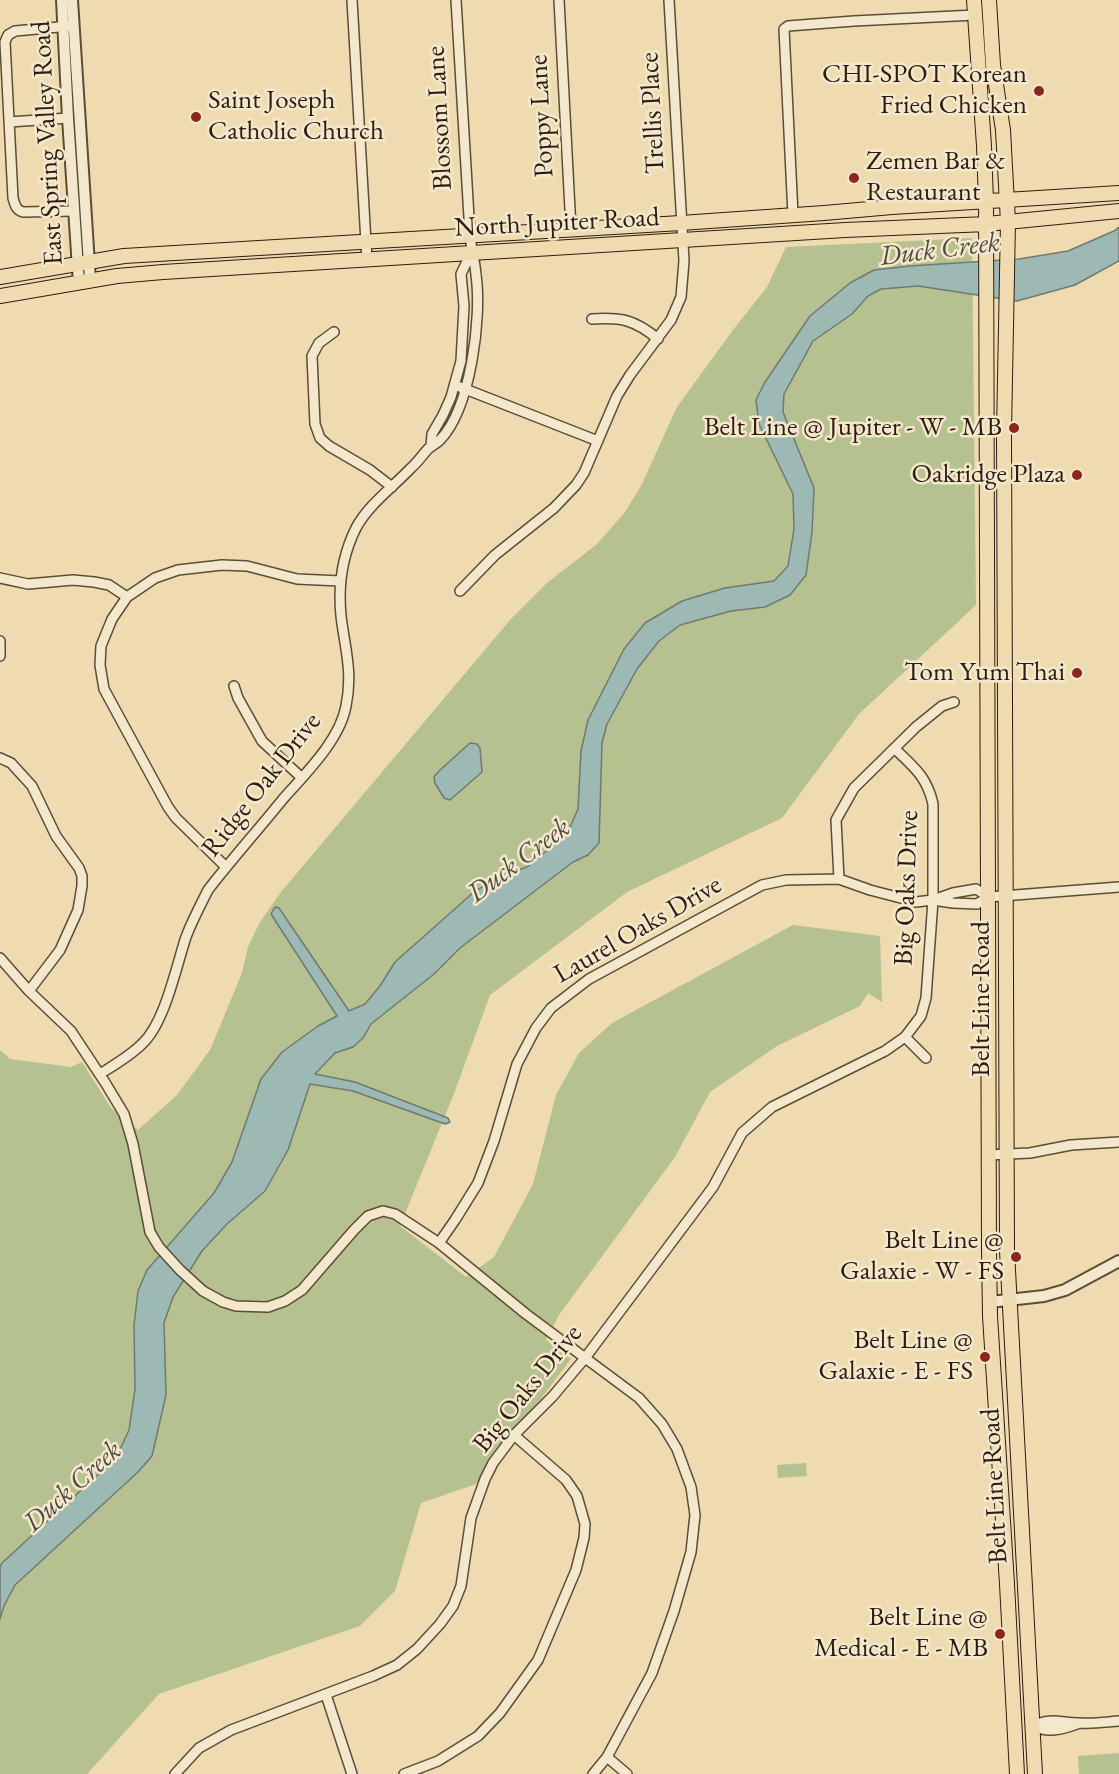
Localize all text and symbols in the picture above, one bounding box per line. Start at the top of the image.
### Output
street label: East Spring Valley Road [25,20,71,266]
street label: Blossom Lane [420,45,460,191]
street label: Trellis Place [634,51,672,175]
street label: Poppy Lane [523,54,561,178]
place label: CHI-SPOT Korean Fried Chicken [822,59,1027,122]
marker: CHI-SPOT Korean Fried Chicken [1032,84,1046,98]
place label: Saint Joseph Catholic Church [208,85,384,148]
marker: Saint Joseph Catholic Church [189,110,203,124]
place label: Zemen Bar & Restaurant [866,146,1005,209]
marker: Zemen Bar & Restaurant [847,171,861,185]
street label: North Jupiter Road [454,201,660,245]
water label: Duck Creek [878,226,1002,274]
place label: Belt Line @ Jupiter - W - MB [704,412,1002,444]
marker: Belt Line @ Jupiter - W - MB [1007,421,1021,435]
place label: Oakridge Plaza [911,459,1065,491]
marker: Oakridge Plaza [1070,468,1084,482]
place label: Tom Yum Thai [904,657,1065,689]
marker: Tom Yum Thai [1070,666,1084,680]
street label: Ridge Oak Drive [196,706,328,864]
street label: Big Oaks Drive [888,810,926,966]
water label: Duck Creek [461,811,577,911]
street label: Laurel Oaks Drive [548,869,728,991]
street label: Belt Line Road [966,921,998,1077]
place label: Belt Line @ Galaxie - W - FS [840,1225,1004,1288]
marker: Belt Line @ Galaxie - W - FS [1009,1250,1023,1264]
street label: Big Oaks Drive [466,1318,590,1460]
place label: Belt Line @ Galaxie - E - FS [819,1325,973,1388]
marker: Belt Line @ Galaxie - E - FS [978,1350,992,1364]
street label: Belt Line Road [975,1407,1015,1565]
water label: Duck Creek [17,1434,129,1540]
place label: Belt Line @ Medical - E - MB [814,1602,988,1665]
marker: Belt Line @ Medical - E - MB [993,1627,1007,1641]

